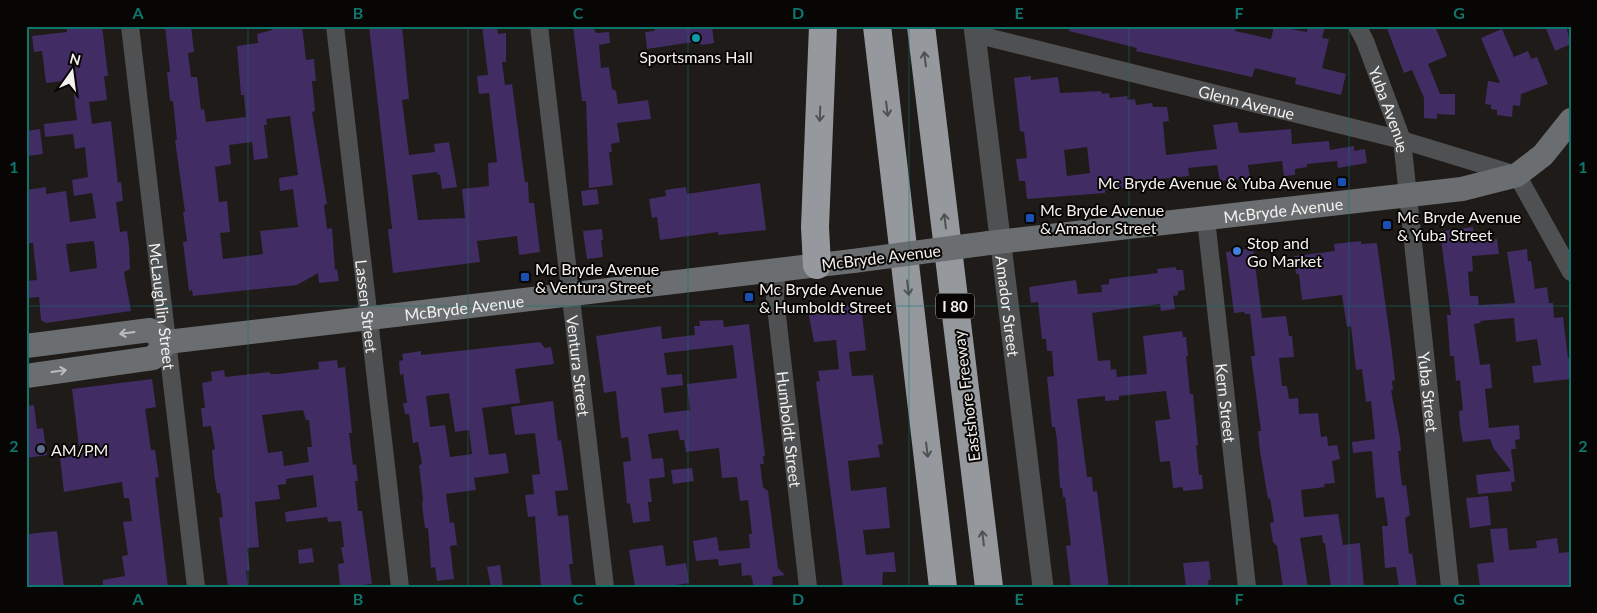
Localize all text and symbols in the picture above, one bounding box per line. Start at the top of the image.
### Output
text: A [131,3,144,22]
text: B [353,3,363,22]
text: C [573,3,584,22]
text: D [792,3,804,22]
text: E [1014,3,1024,22]
text: F [1234,3,1244,22]
text: G [1453,3,1465,22]
marker: Sportsmans Hall [690,32,702,44]
place label: Sportsmans Hall [639,47,753,66]
north arrow [48,48,98,98]
text: N [68,49,83,68]
one-way arrow [920,52,930,68]
street label: Yuba Avenue [1366,63,1413,154]
street label: Glenn Avenue [1197,80,1297,123]
one-way arrow [882,101,892,117]
one-way arrow [815,106,824,122]
text: 1 [9,157,19,176]
text: 1 [1578,157,1588,176]
place label: Mc Bryde Avenue & Yuba Avenue [1098,173,1332,192]
marker: Mc Bryde Avenue & Yuba Avenue [1336,176,1348,188]
street label: McBryde Avenue [1222,193,1344,226]
place label: Mc Bryde Avenue & Amador Street [1040,200,1164,237]
place label: Mc Bryde Avenue & Yuba Street [1397,207,1521,244]
marker: Mc Bryde Avenue & Amador Street [1024,212,1036,224]
one-way arrow [940,213,950,229]
marker: Mc Bryde Avenue & Yuba Street [1381,219,1393,231]
place label: Stop and Go Market [1247,233,1322,270]
street label: McBryde Avenue [820,240,942,274]
street label: McLaughlin Street [146,242,180,371]
marker: Stop and Go Market [1231,245,1243,257]
street label: Amador Street [993,254,1024,358]
street label: Lassen Street [353,258,382,354]
place label: Mc Bryde Avenue & Ventura Street [535,259,659,296]
marker: Mc Bryde Avenue & Ventura Street [519,271,531,283]
place label: Mc Bryde Avenue & Humboldt Street [759,279,892,316]
one-way arrow [903,280,913,296]
street label: McBryde Avenue [403,290,525,323]
marker: Mc Bryde Avenue & Humboldt Street [743,291,755,303]
road number: I 80 [936,294,974,318]
street label: Ventura Street [564,314,594,417]
one-way arrow [119,328,135,338]
street label: Eastshore Freeway [948,329,983,463]
street label: Yuba Street [1415,351,1443,433]
street label: Kern Street [1213,362,1240,444]
one-way arrow [50,366,66,376]
street label: Humboldt Street [774,370,806,489]
text: 2 [9,436,19,455]
text: 2 [1578,436,1588,455]
place label: AM/PM [51,440,108,459]
one-way arrow [922,441,932,457]
marker: AM/PM [35,443,47,455]
one-way arrow [978,531,988,547]
text: A [131,589,144,608]
text: B [353,589,363,608]
text: C [573,589,584,608]
text: D [792,589,804,608]
text: E [1014,589,1024,608]
text: F [1234,589,1244,608]
text: G [1453,589,1465,608]

